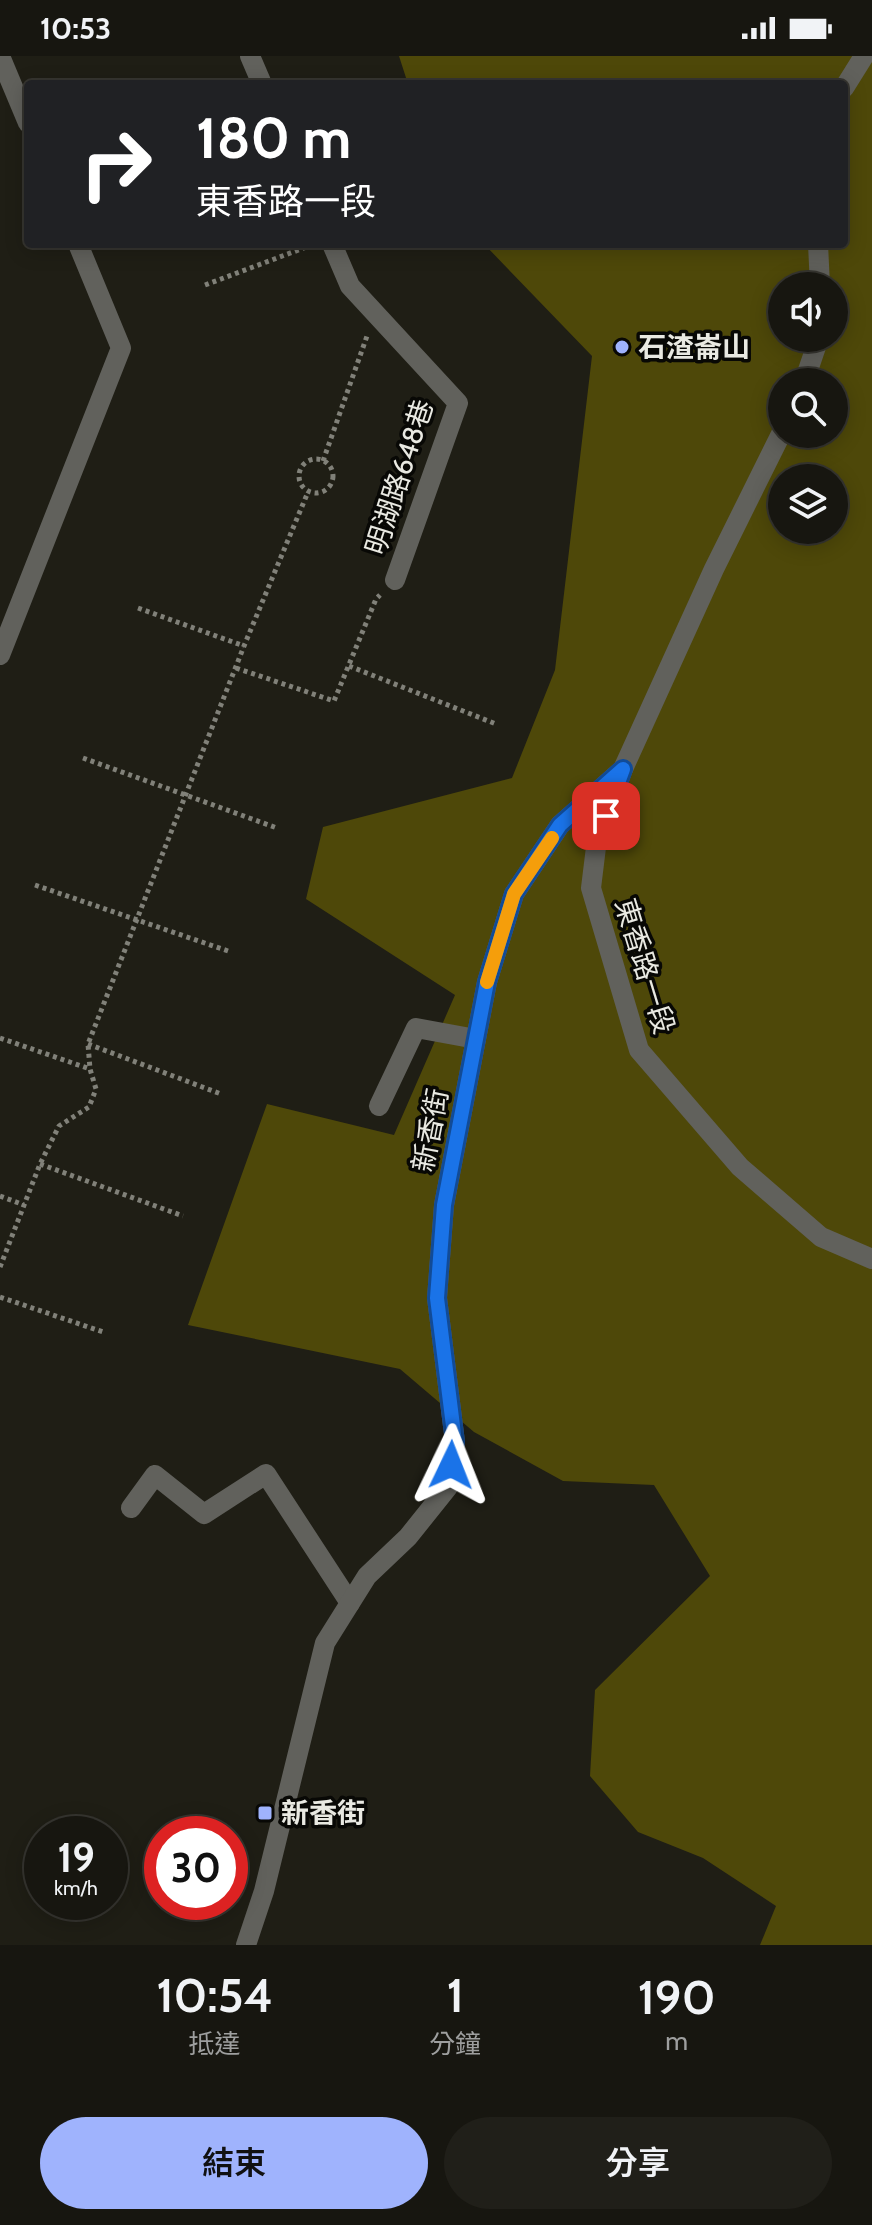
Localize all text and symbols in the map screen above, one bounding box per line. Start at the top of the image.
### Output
text: 10:53 [40,10,111,47]
text: 180 m [196,104,351,172]
icon: right [64,112,168,216]
text: 東香路一段 [196,179,376,223]
map controls [768,272,848,544]
button: sound [768,272,848,352]
place label: 石渣崙山 [638,330,750,364]
marker: 石渣崙山 [613,338,631,356]
button: search [768,368,848,448]
street label: 明湖路648巷 [358,395,440,559]
button: layers [768,464,848,544]
pin [572,782,640,850]
icon: arrive [584,794,628,838]
street label: 東香路一段 [608,894,682,1038]
street label: 新香街 [405,1086,455,1174]
position arrow [409,1423,493,1507]
place label: 新香街 [281,1796,365,1830]
marker: 新香街 [256,1804,274,1822]
speed limit sign: 30 [144,1816,248,1920]
text: 19 [57,1833,95,1882]
text: km/h [54,1876,98,1900]
text: 10:54 [157,1966,273,2024]
text: 1 [447,1966,464,2024]
text: 190 [638,1968,715,2026]
text: m [665,2025,688,2057]
text: 抵達 [189,2028,241,2060]
text: 分鐘 [429,2028,481,2060]
button: 結束 [40,2117,428,2209]
button: 分享 [444,2117,832,2209]

